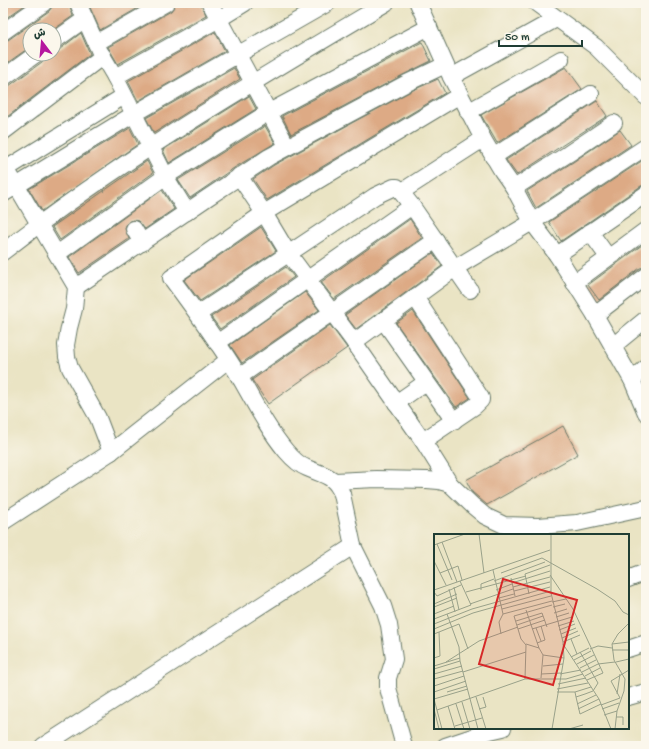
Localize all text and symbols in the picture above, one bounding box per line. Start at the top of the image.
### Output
north arrow [22,22,62,62]
scale bar [499,22,582,48]
text: ش [32,27,47,42]
text: 50 m [505,31,530,45]
inset map [434,534,629,729]

